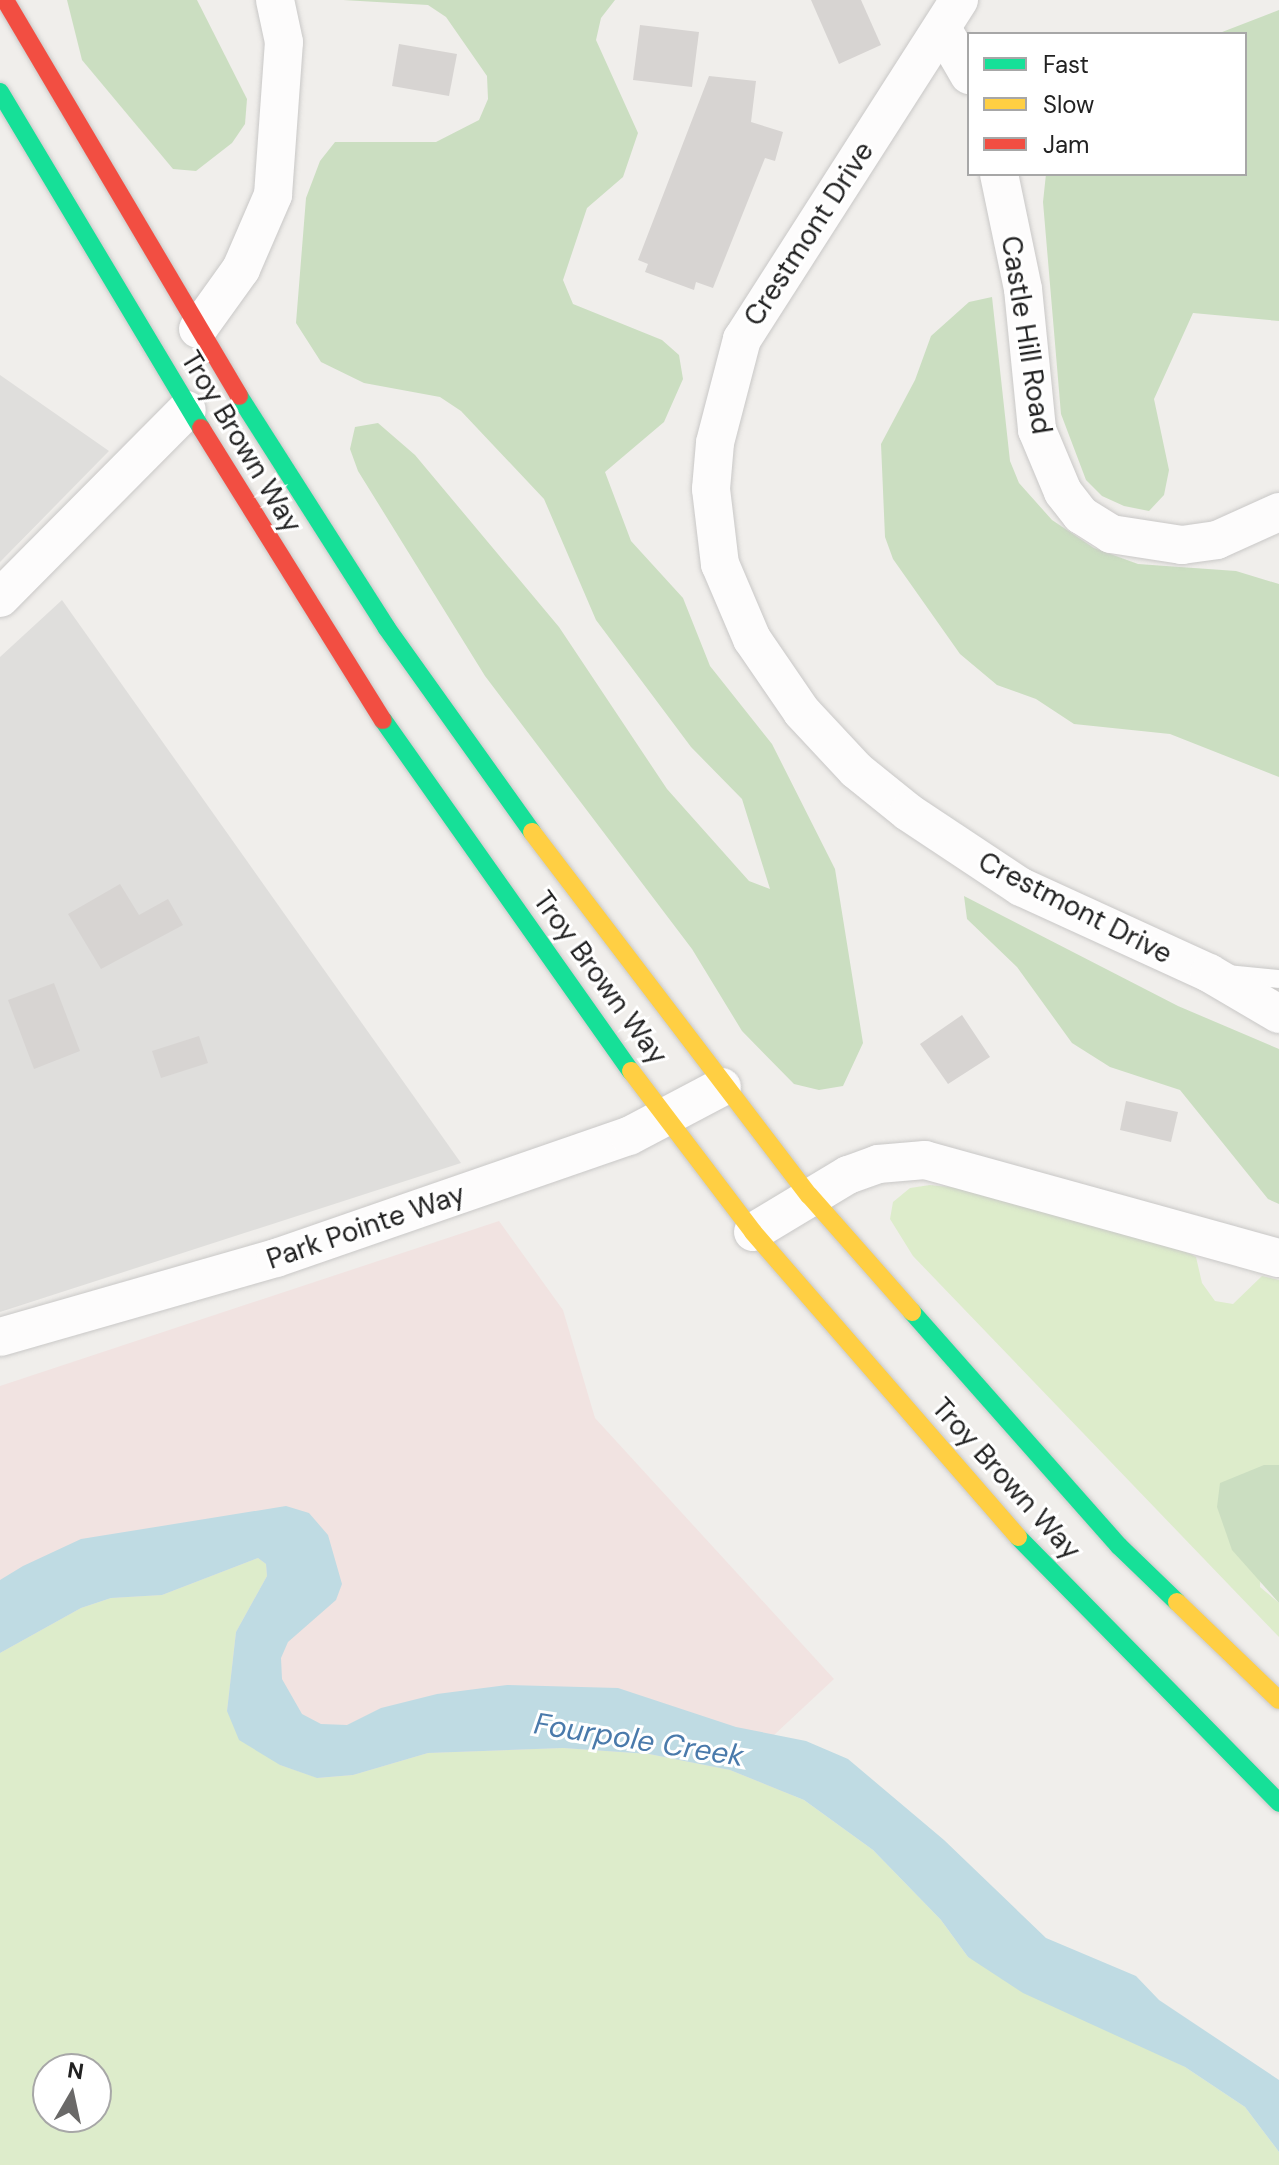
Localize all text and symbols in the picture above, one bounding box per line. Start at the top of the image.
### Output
legend [967,32,1247,176]
text: Fast [1043,49,1089,80]
text: Slow [1043,89,1094,120]
text: Jam [1043,129,1089,160]
street label: Crestmont Drive [737,136,881,332]
street label: Castle Hill Road [994,233,1058,437]
street label: Troy Brown Way [173,345,309,539]
street label: Crestmont Drive [973,845,1177,971]
street label: Troy Brown Way [526,885,674,1071]
street label: Park Pointe Way [262,1177,470,1277]
street label: Troy Brown Way [925,1391,1087,1567]
water label: Fourpole Creek [532,1706,746,1774]
north arrow [32,2053,112,2133]
text: N [65,2055,86,2086]

